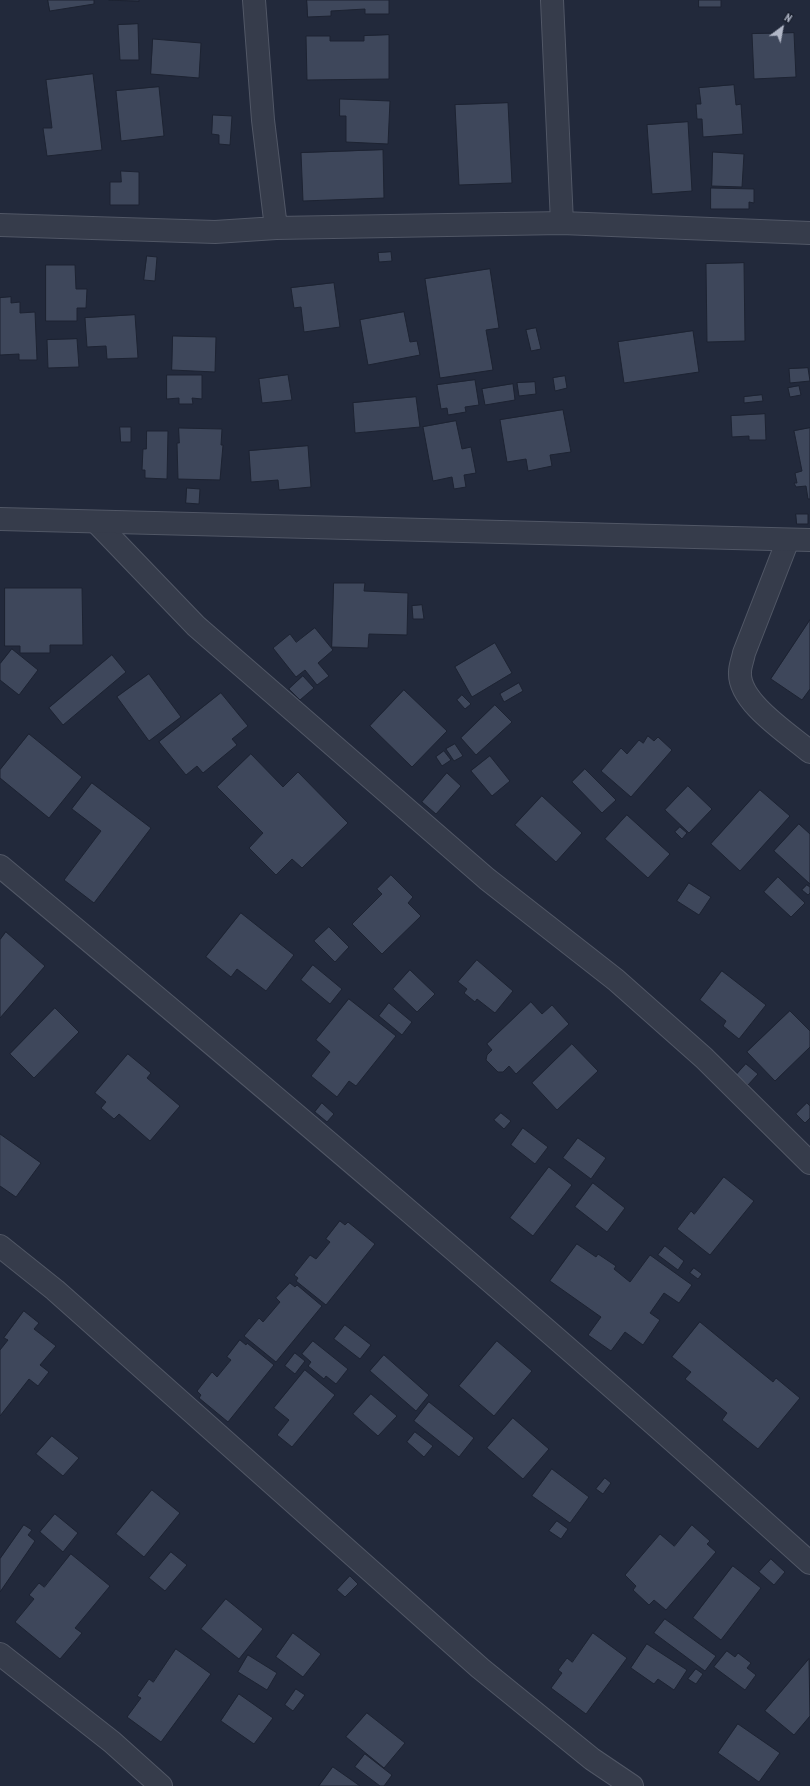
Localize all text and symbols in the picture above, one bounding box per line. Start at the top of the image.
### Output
north arrow [762,8,802,48]
text: N [782,10,795,25]

